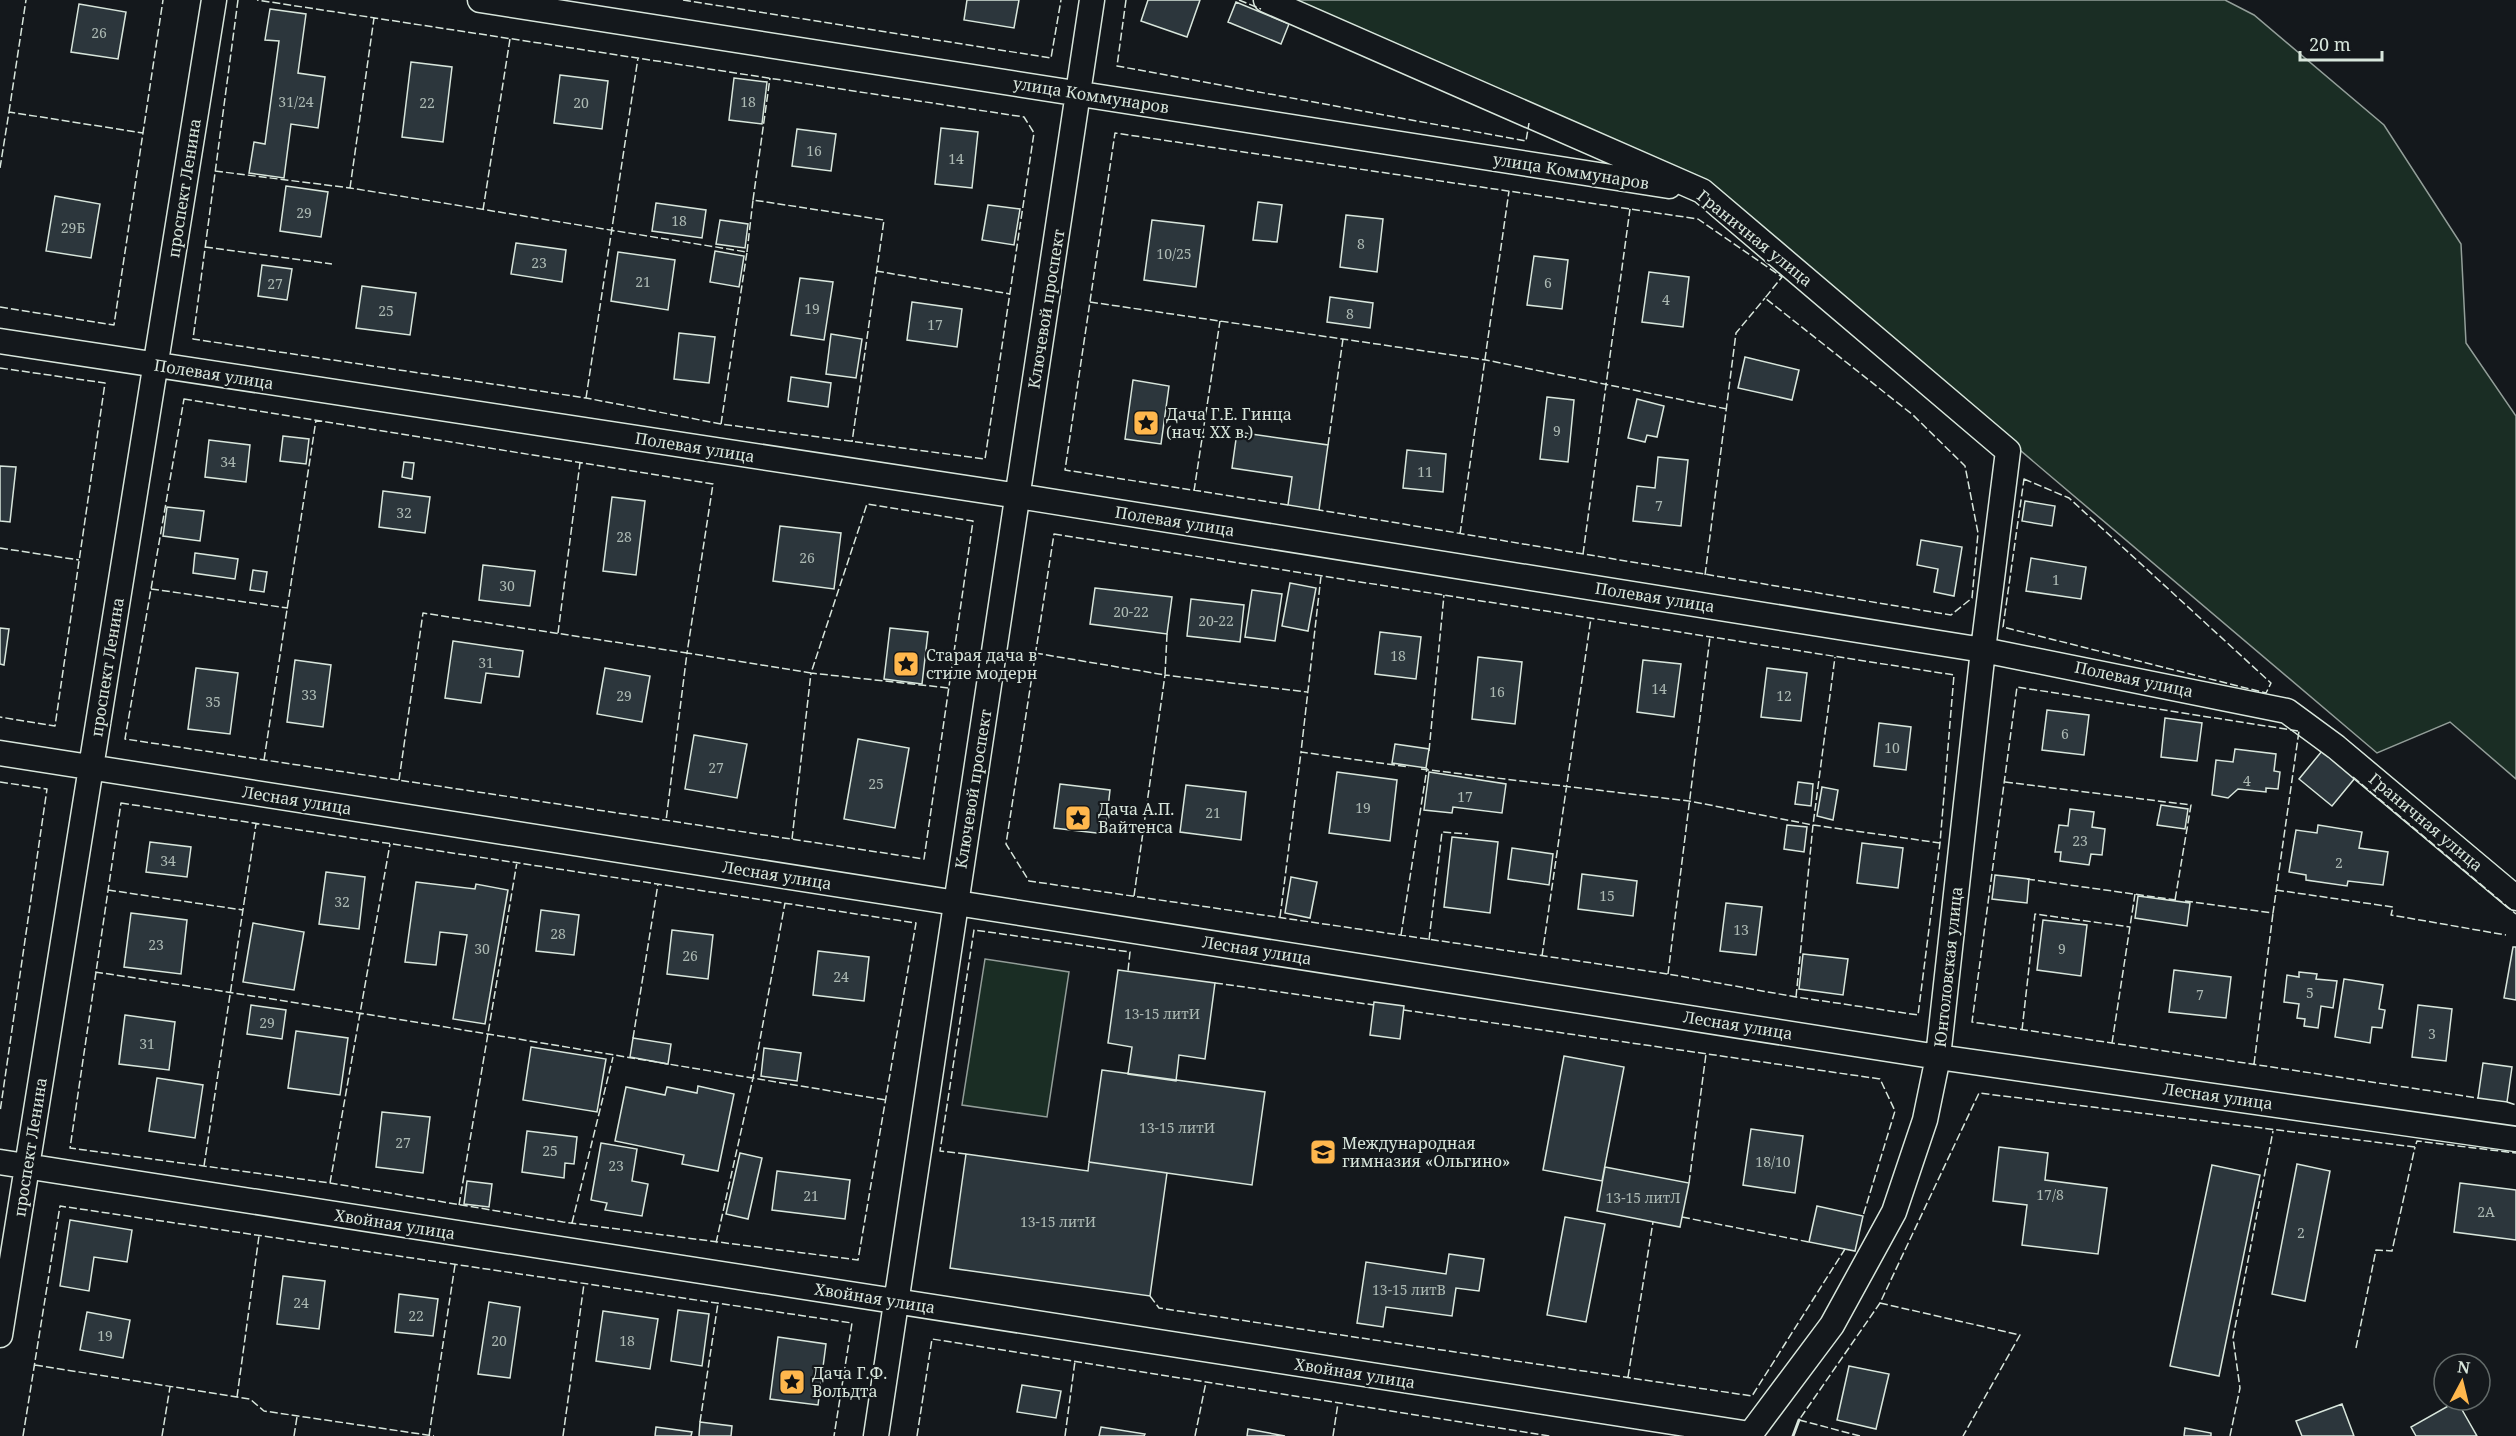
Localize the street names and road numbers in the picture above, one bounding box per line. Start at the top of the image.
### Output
street label: улица Коммунаров [1011,72,1171,118]
street label: проспект Ленина [162,117,206,259]
street label: улица Коммунаров [1491,148,1651,194]
street label: Граничная улица [1693,185,1817,291]
street label: Ключевой проспект [1023,227,1070,390]
street label: Полевая улица [153,354,275,394]
street label: Полевая улица [634,427,756,467]
street label: Полевая улица [1114,501,1236,541]
street label: Полевая улица [1594,577,1716,617]
street label: проспект Ленина [85,596,129,738]
street label: Полевая улица [2073,656,2195,702]
street label: Ключевой проспект [950,707,997,870]
street label: Граничная улица [2364,768,2488,876]
street label: Лесная улица [241,780,353,820]
street label: Лесная улица [721,855,833,895]
street label: Юнтоловская улица [1929,885,1967,1049]
street label: Лесная улица [1201,930,1313,970]
street label: Лесная улица [1682,1005,1794,1045]
street label: проспект Ленина [8,1076,52,1218]
street label: Лесная улица [2162,1077,2274,1115]
street label: Хвойная улица [333,1204,457,1244]
street label: Хвойная улица [813,1278,937,1318]
street label: Хвойная улица [1293,1353,1417,1393]

